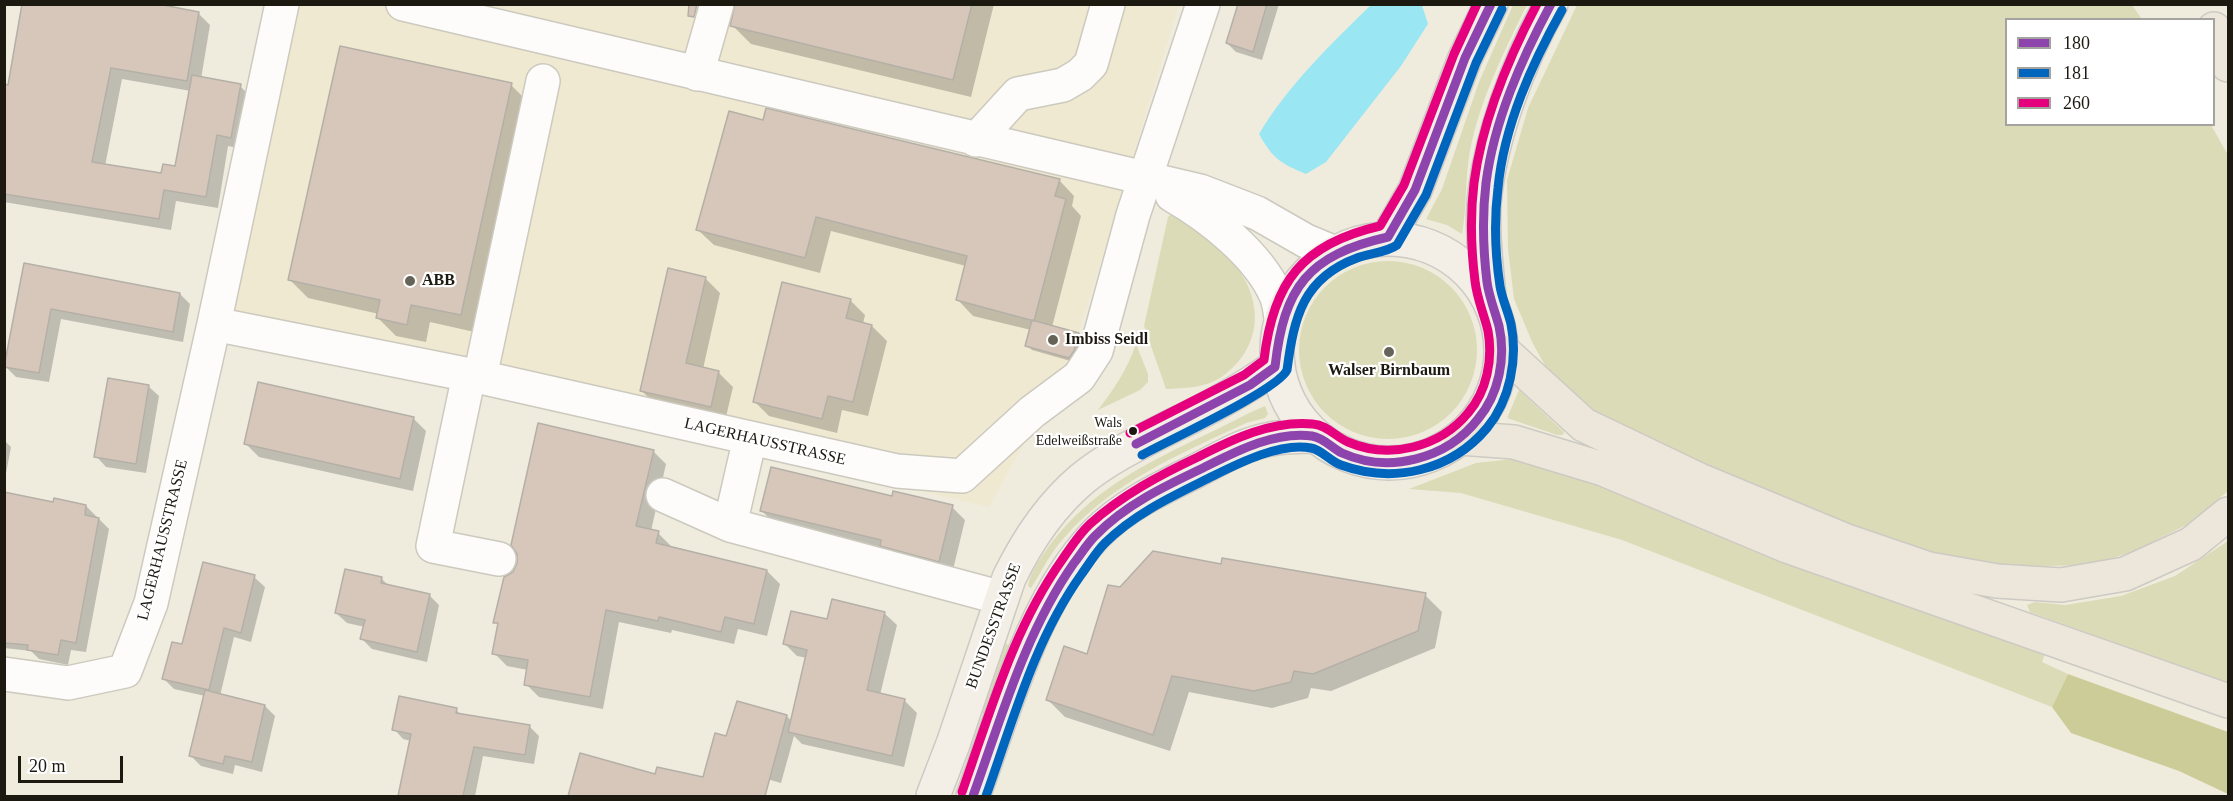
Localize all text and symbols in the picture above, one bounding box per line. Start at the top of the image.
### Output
legend [2005,18,2215,126]
text: 180 [2063,33,2090,53]
text: 181 [2063,63,2090,83]
text: 260 [2063,93,2090,113]
place label: ABB [422,271,455,291]
marker: ABB [403,274,417,288]
place label: Imbiss Seidl [1065,330,1148,350]
marker: Imbiss Seidl [1046,333,1060,347]
marker: Walser Birnbaum [1382,345,1396,359]
place label: Walser Birnbaum [1328,361,1450,381]
street label: LAGERHAUSSTRASSE [682,414,848,470]
place label: Wals Edelweißstraße [1036,415,1122,448]
marker: Wals Edelweißstraße [1127,425,1139,437]
street label: LAGERHAUSSTRASSE [134,457,192,623]
street label: BUNDESSTRASSE [962,560,1026,692]
scale bar [21,744,126,782]
text: 20 m [29,756,66,776]

